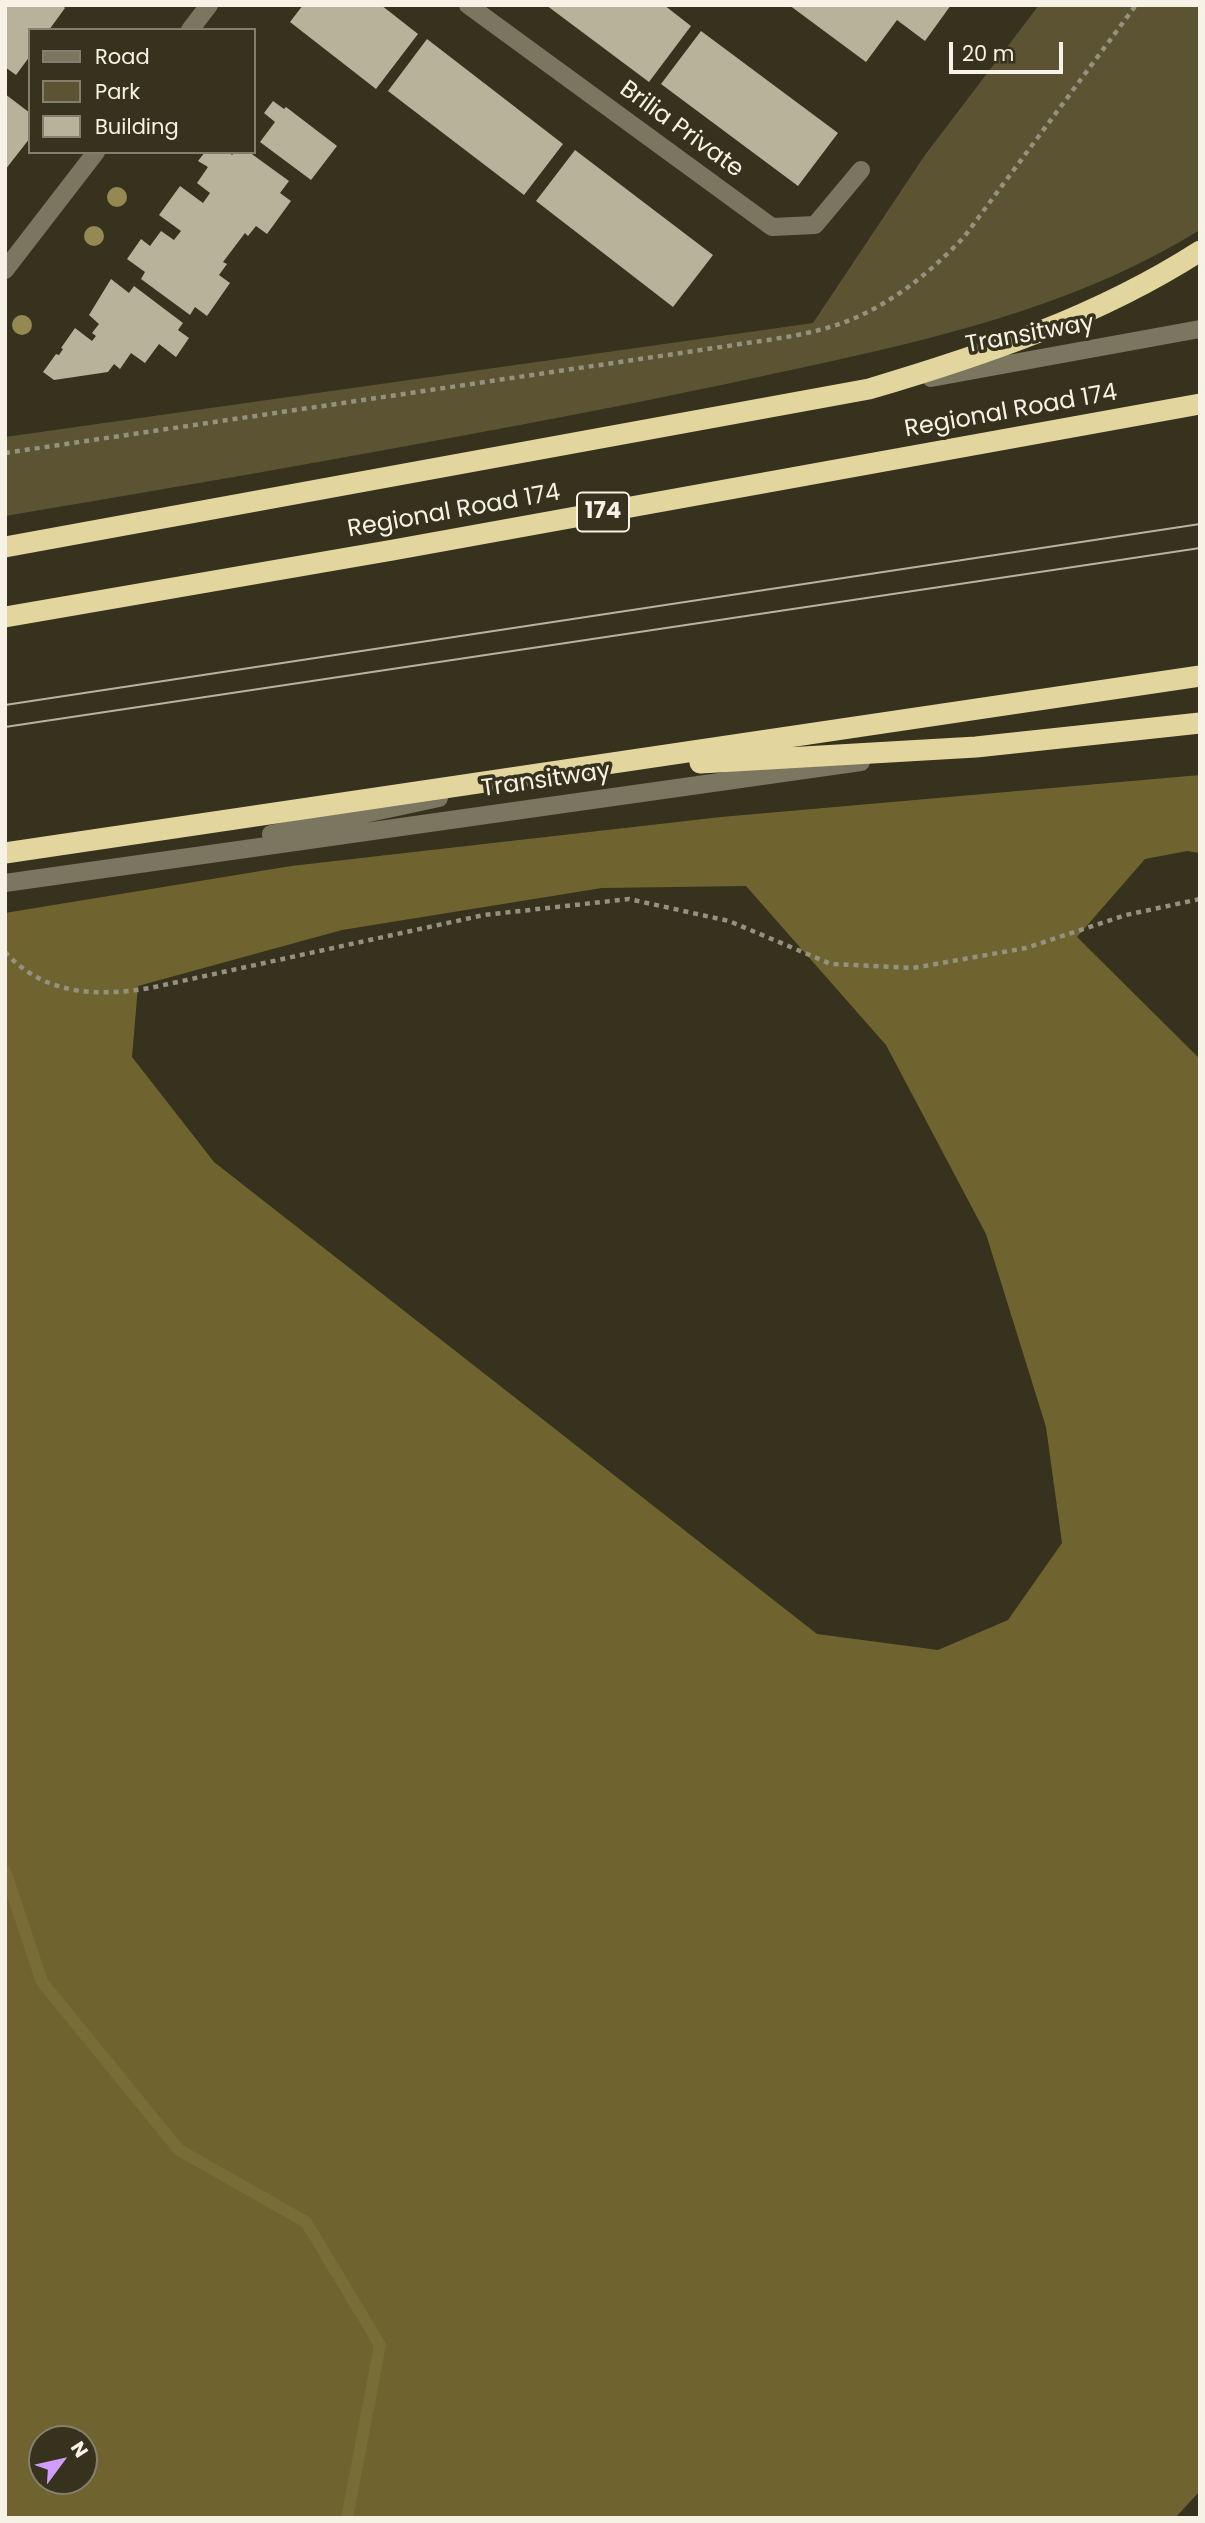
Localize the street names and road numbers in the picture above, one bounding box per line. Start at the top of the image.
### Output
street label: Brilia Private [613,75,749,185]
street label: Transitway [963,310,1097,360]
street label: Regional Road 174 [902,379,1120,445]
street label: Regional Road 174 [345,479,563,545]
road number: 174 [577,492,629,532]
street label: Transitway [480,758,612,804]

